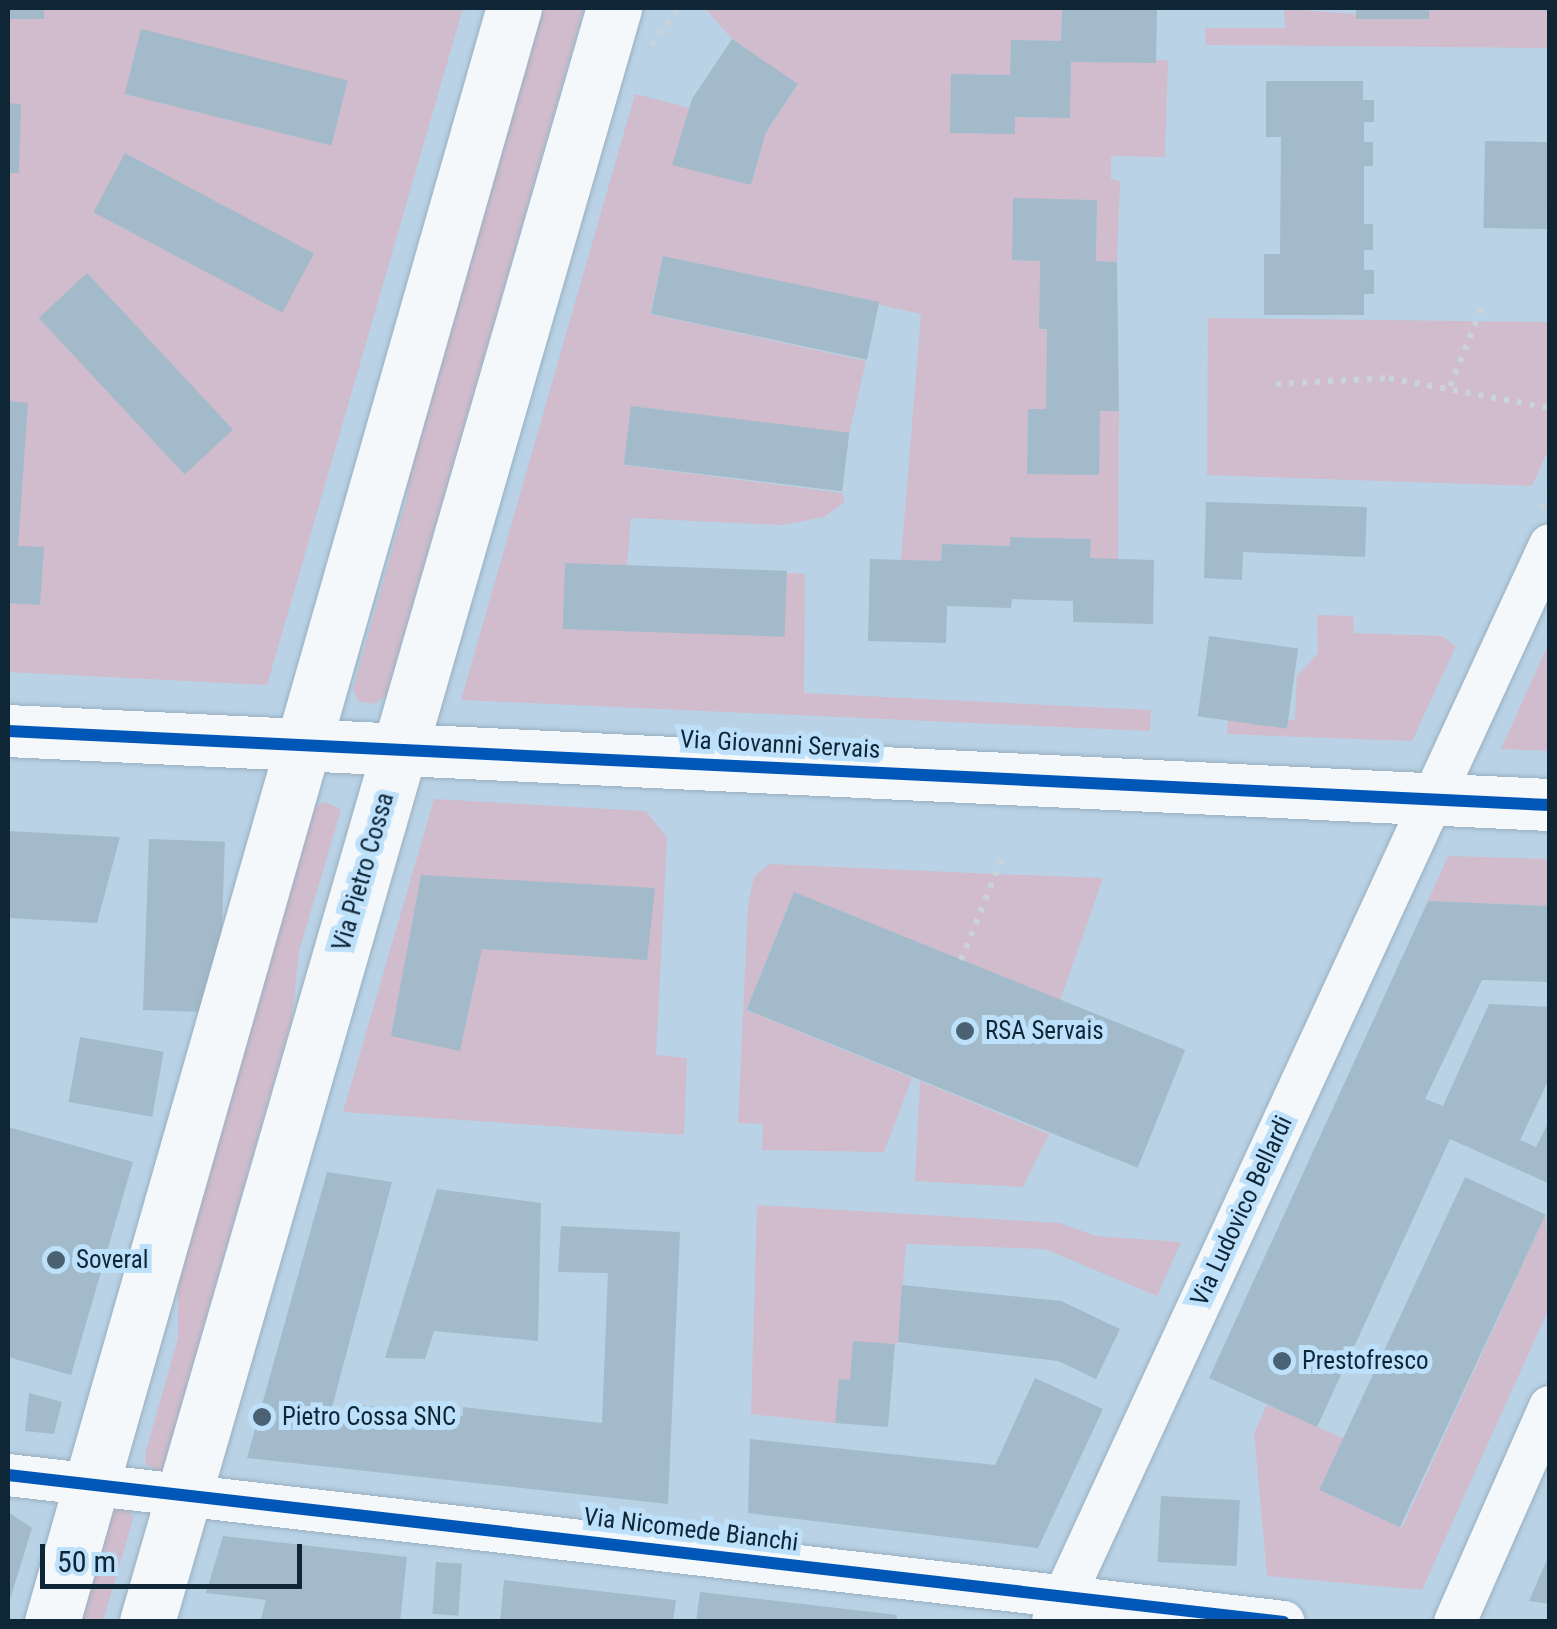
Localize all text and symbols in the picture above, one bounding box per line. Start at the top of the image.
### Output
street label: Via Giovanni Servais [679,725,881,765]
street label: Via Pietro Cossa [327,789,401,955]
place label: RSA Servais [985,1016,1104,1046]
marker: RSA Servais [954,1020,976,1042]
street label: Via Ludovico Bellardi [1185,1111,1299,1311]
place label: Soveral [76,1245,148,1275]
marker: Soveral [45,1249,67,1271]
place label: Prestofresco [1302,1346,1429,1376]
marker: Prestofresco [1271,1350,1293,1372]
place label: Pietro Cossa SNC [282,1402,456,1432]
marker: Pietro Cossa SNC [251,1406,273,1428]
street label: Via Nicomede Bianchi [582,1502,800,1558]
scale bar [45,1524,308,1586]
text: 50 m [57,1544,116,1579]

